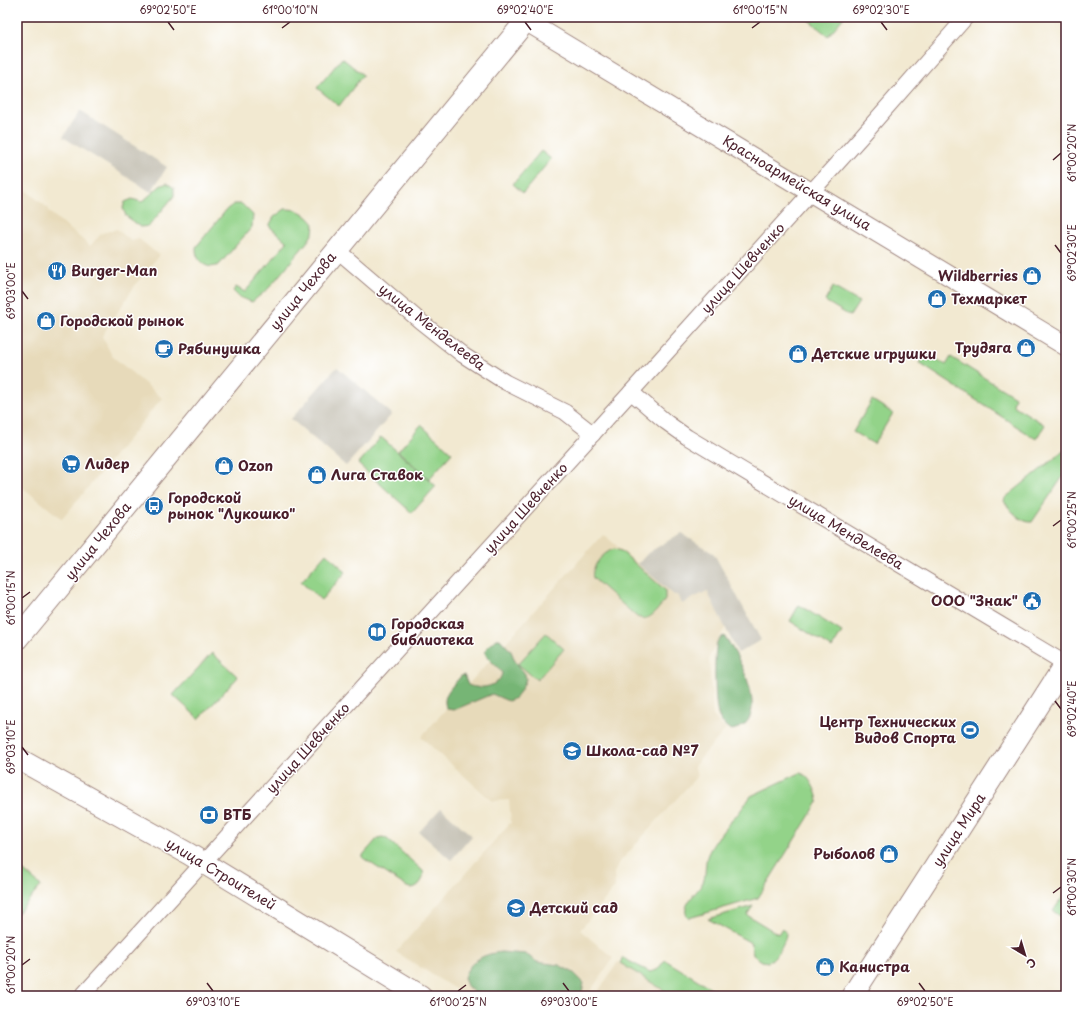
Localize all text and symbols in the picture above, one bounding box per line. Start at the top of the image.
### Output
text: 69°02'50"E [140,2,196,17]
text: 61°00'10"N [262,2,318,17]
text: 69°02'40"E [496,2,554,17]
text: 61°00'15"N [732,2,788,17]
text: 69°02'30"E [852,2,910,17]
text: 61°00'20"N [1064,124,1079,182]
street label: Красноармейская улица [719,130,876,235]
street label: улица Шевченко [696,217,789,318]
text: 69°02'30"E [1064,224,1079,282]
street label: улица Чехова [264,247,341,334]
restaurant icon: Burger-Man [46,260,68,282]
place label: Burger-Man [71,260,157,281]
text: 69°03'00"E [3,262,18,320]
place label: Wildberries [938,265,1018,286]
shop icon: Wildberries [1021,265,1043,287]
street label: улица Менделеева [374,278,490,375]
shop icon: Техмаркет [926,288,948,310]
place label: Техмаркет [951,288,1028,309]
shop icon: Городской рынок [35,310,57,332]
place label: Городской рынок [60,310,184,331]
place label: Трудяга [955,337,1013,358]
shop icon: Трудяга [1015,337,1037,359]
cafe icon: Рябинушка [153,338,175,360]
place label: Рябинушка [178,338,261,359]
shop icon: Детские игрушки [787,343,809,365]
place label: Детские игрушки [811,343,937,364]
supermarket icon: Лидер [60,453,82,475]
place label: Лидер [85,453,130,474]
shop icon: Ozon [213,455,235,477]
place label: Ozon [238,455,273,476]
street label: улица Шевченко [479,457,572,558]
shop icon: Лига Ставок [306,464,328,486]
place label: Лига Ставок [331,464,423,485]
place label: Городской рынок "Лукошко" [168,487,295,524]
street label: улица Менделеева [785,489,908,574]
text: 61°00'25"N [1064,491,1079,549]
bus stop icon: Городской рынок "Лукошко" [143,495,165,517]
street label: улица Чехова [59,497,136,584]
text: 61°00'15"N [3,570,18,626]
place label: ООО "Знак" [931,590,1018,611]
public building icon: ООО "Знак" [1021,590,1043,612]
place label: Городская библиотека [391,613,475,650]
library icon: Городская библиотека [366,621,388,643]
text: 69°02'40"E [1064,680,1079,738]
street label: улица Шевченко [261,697,354,798]
place label: Центр Технических Видов Спорта [819,711,956,748]
sports icon: Центр Технических Видов Спорта [959,719,981,741]
text: 69°03'10"E [3,720,18,774]
school or university icon: Школа-сад №7 [561,740,583,762]
place label: Школа-сад №7 [586,740,699,761]
street label: улица Мира [927,788,990,871]
bank icon: ВТБ [198,804,220,826]
place label: ВТБ [223,804,252,825]
street label: улица Строителей [162,832,280,915]
place label: Рыболов [813,843,875,864]
shop icon: Рыболов [878,843,900,865]
text: 61°00'30"N [1064,858,1079,916]
school or university icon: Детский сад [505,897,527,919]
place label: Детский сад [529,897,618,918]
north arrow [1005,935,1045,975]
text: 61°00'20"N [3,936,18,994]
text: С [1023,954,1040,973]
shop icon: Канистра [814,956,836,978]
place label: Канистра [839,956,910,977]
text: 69°03'10"E [186,994,240,1009]
text: 61°00'25"N [429,994,487,1009]
text: 69°03'00"E [540,994,598,1009]
text: 69°02'50"E [897,994,953,1009]

